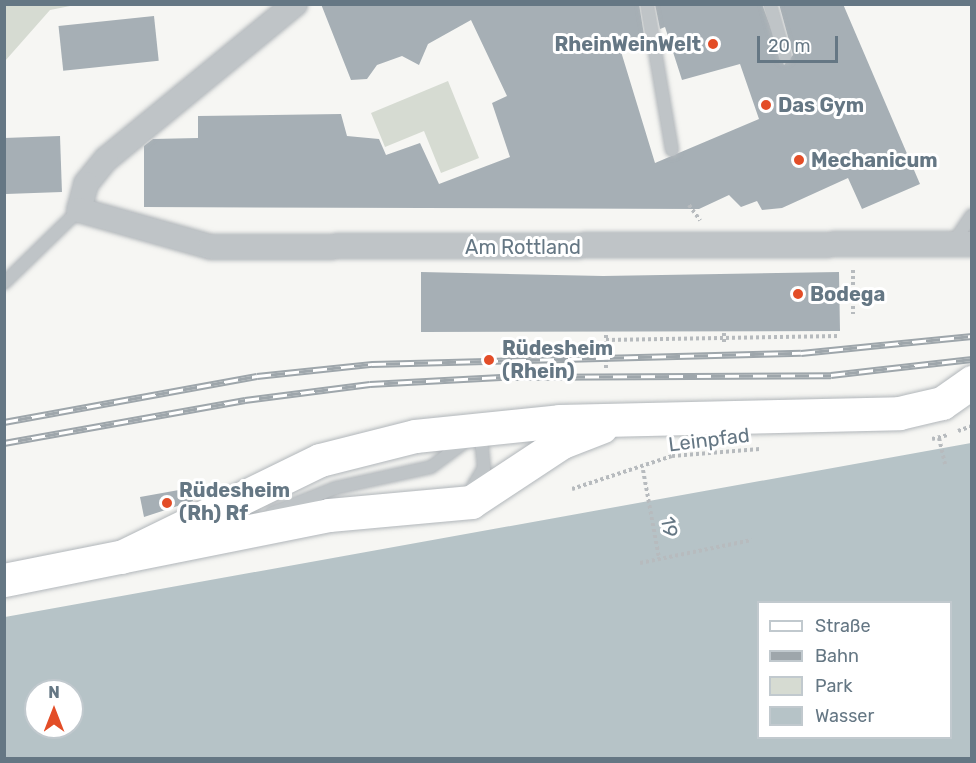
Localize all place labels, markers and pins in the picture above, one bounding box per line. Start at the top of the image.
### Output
place label: RheinWeinWelt [555,32,701,56]
marker: RheinWeinWelt [706,37,720,51]
place label: Das Gym [778,93,864,117]
marker: Das Gym [759,98,773,112]
place label: Mechanicum [811,148,938,172]
marker: Mechanicum [792,153,806,167]
place label: Bodega [810,282,885,306]
marker: Bodega [791,287,805,301]
place label: Rüdesheim (Rhein) [502,336,613,383]
marker: Rüdesheim (Rhein) [480,351,498,369]
place label: Rüdesheim (Rh) Rf [179,479,290,526]
marker: Rüdesheim (Rh) Rf [160,496,174,510]

